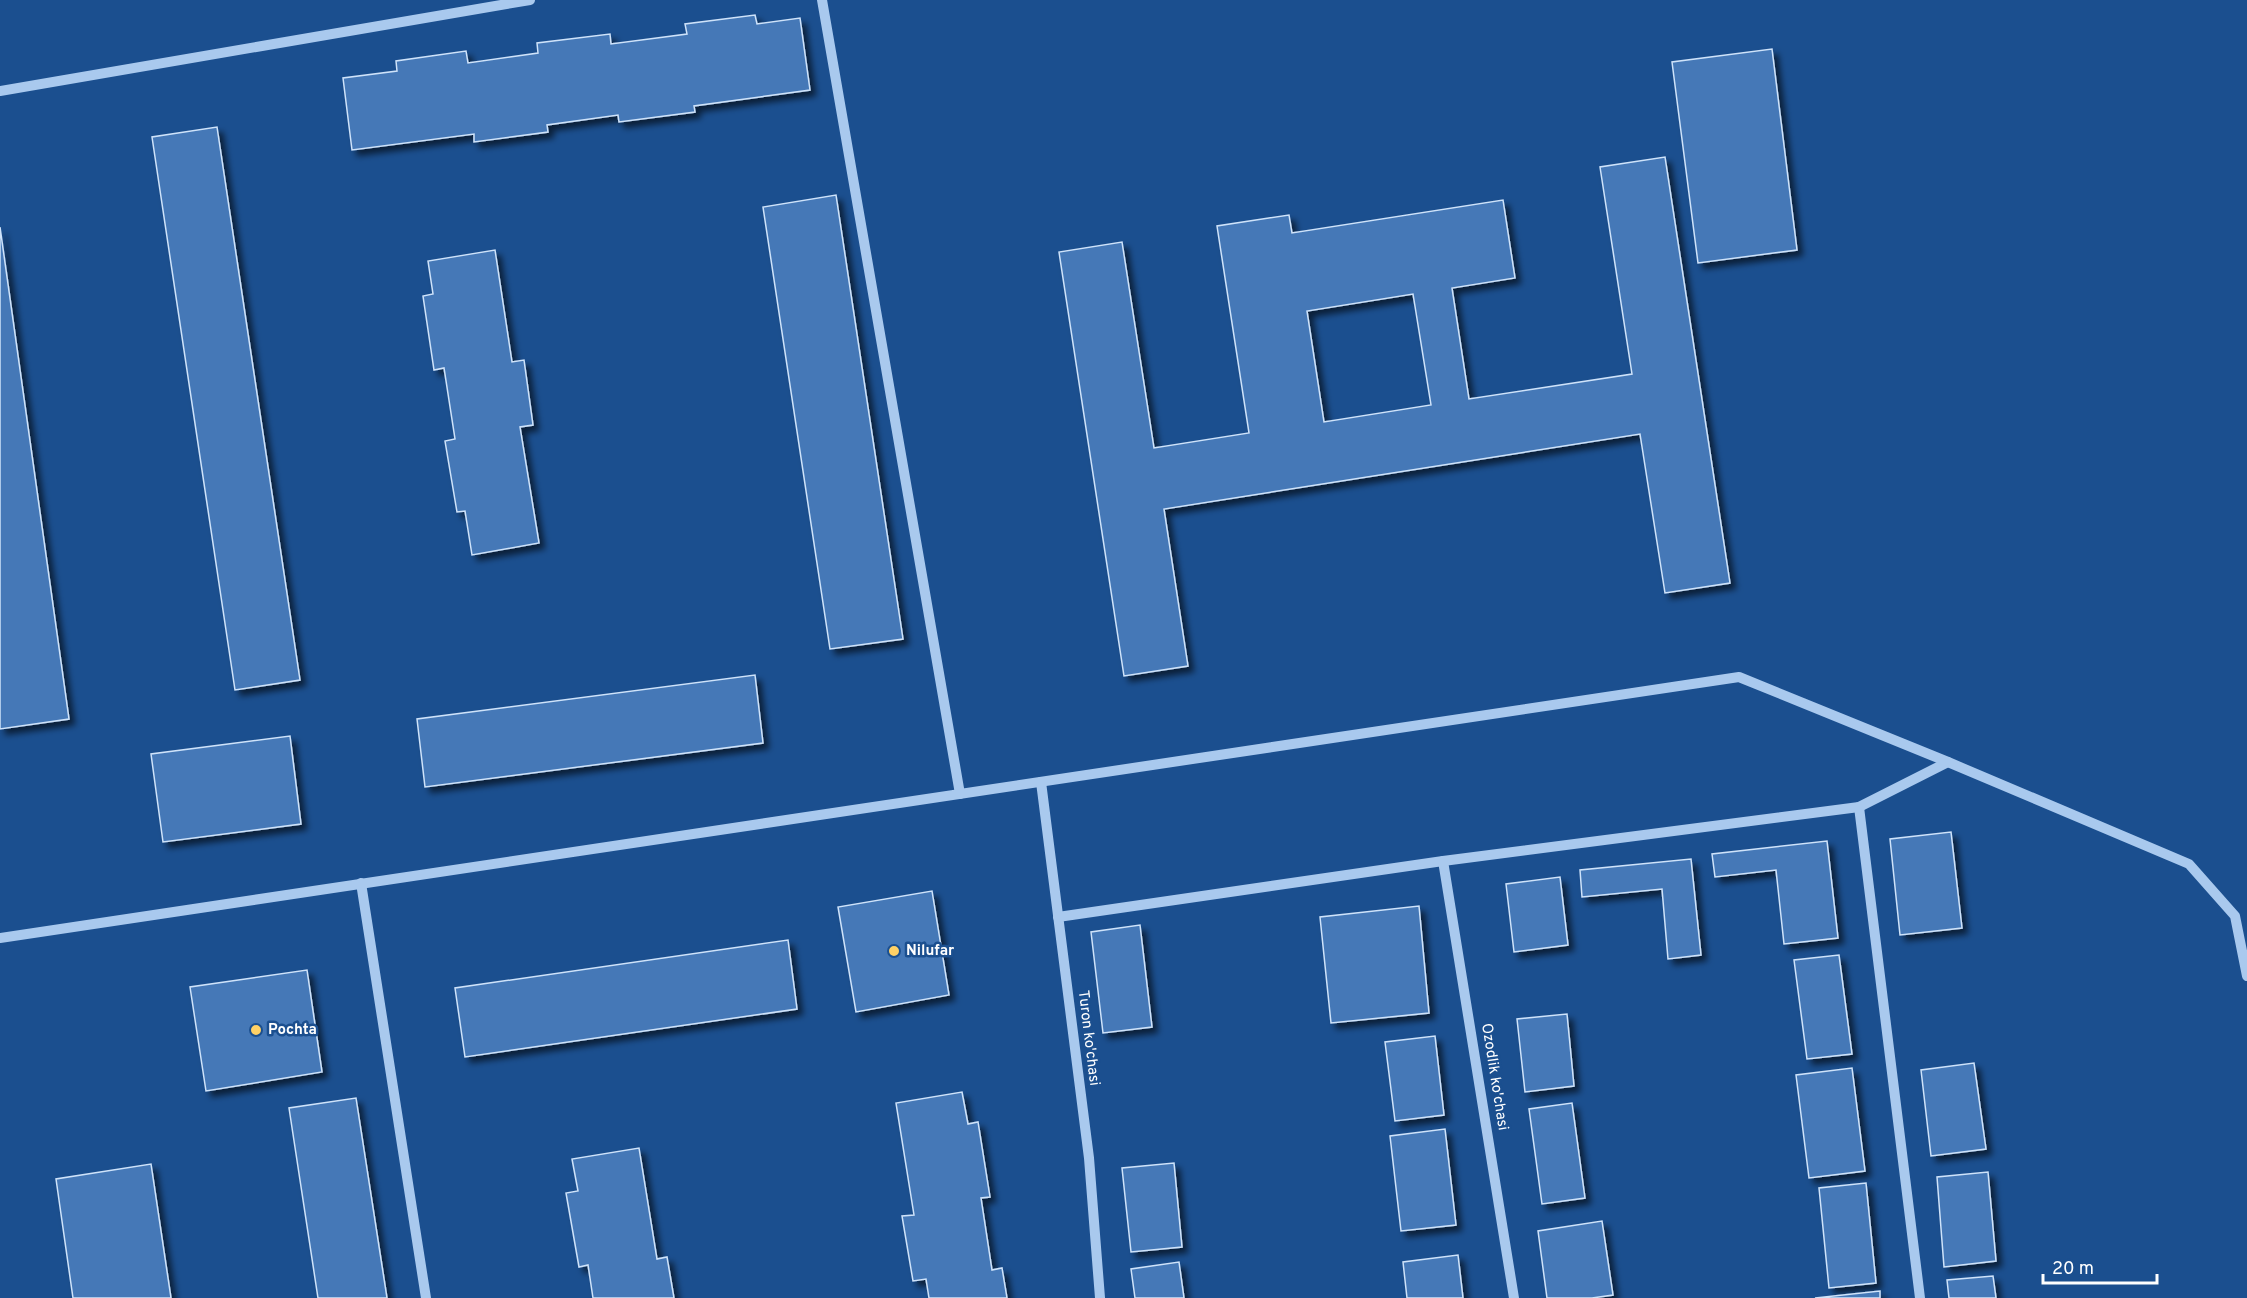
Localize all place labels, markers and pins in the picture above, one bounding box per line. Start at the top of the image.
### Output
place label: Nilufar [906,942,955,961]
marker: Nilufar [887,944,901,958]
place label: Pochta [268,1021,317,1040]
marker: Pochta [249,1023,263,1037]

